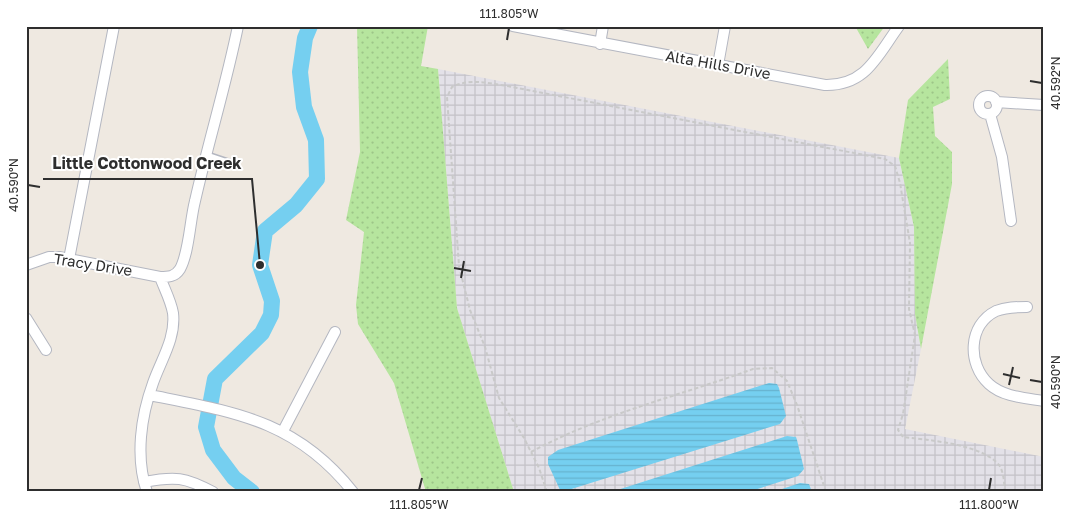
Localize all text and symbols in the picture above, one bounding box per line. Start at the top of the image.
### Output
text: 111.805°W [480,6,539,21]
street label: Alta Hills Drive [664,46,772,82]
text: 40.592°N [1048,56,1063,110]
callout: Little Cottonwood Creek [43,148,252,179]
text: Little Cottonwood Creek [52,153,242,173]
text: 40.590°N [6,158,21,212]
street label: Tracy Drive [53,249,134,279]
text: 40.590°N [1048,355,1063,409]
text: 111.805°W [390,497,449,512]
text: 111.800°W [959,497,1019,512]

